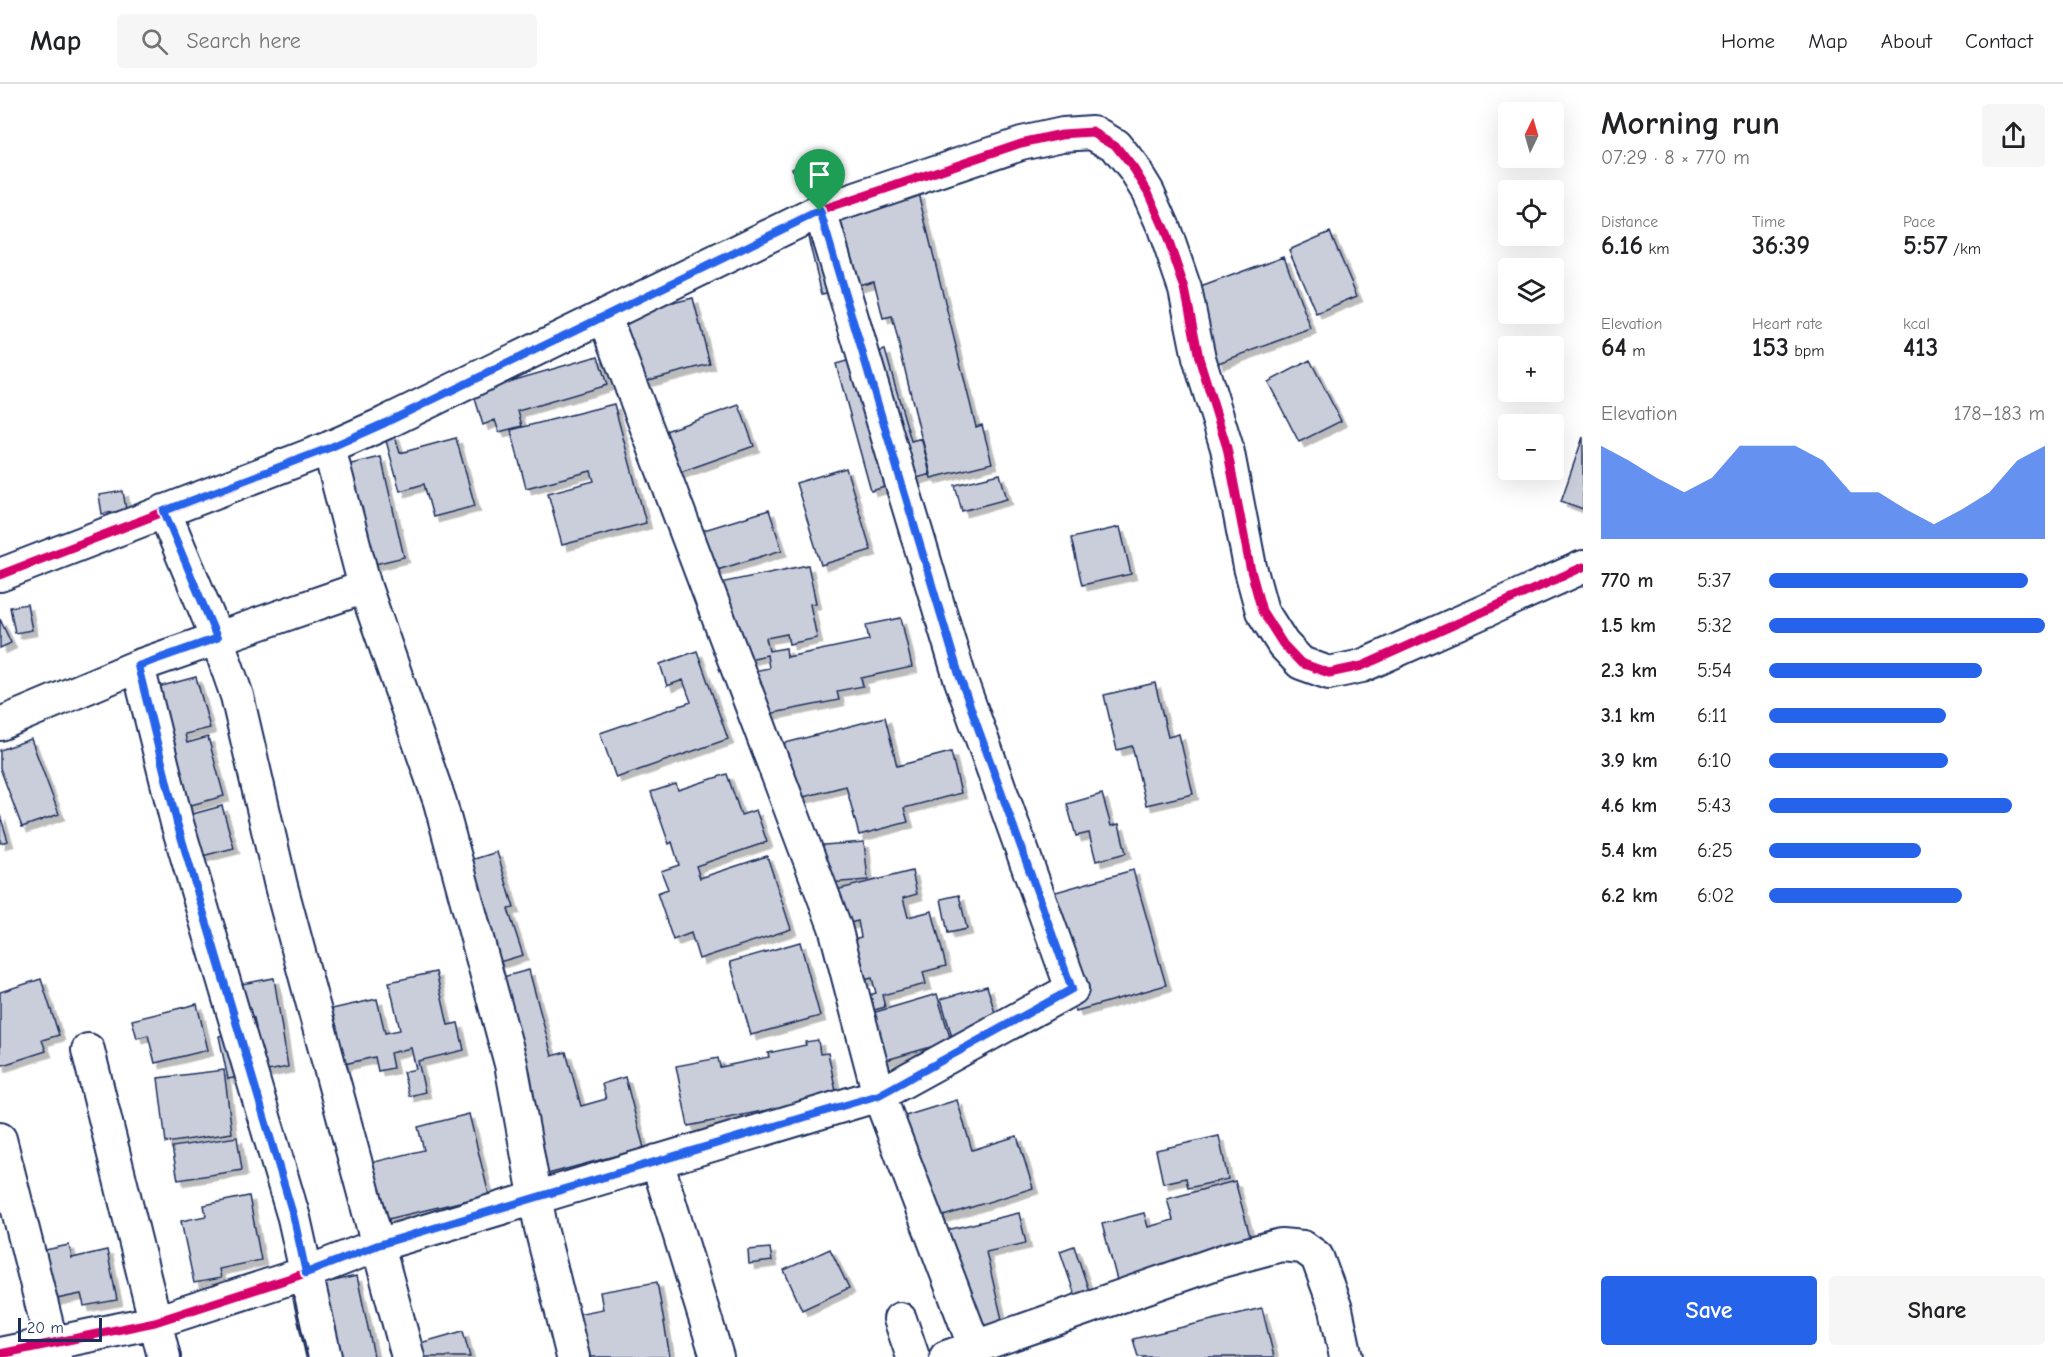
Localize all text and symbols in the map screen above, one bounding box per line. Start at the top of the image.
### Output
search box [117,14,537,68]
text: Map [30,25,81,57]
icon: search [138,25,171,58]
text: Search here [186,28,301,54]
text: Home [1721,29,1775,53]
text: Map [1808,29,1848,53]
text: About [1881,29,1932,53]
text: Contact [1965,29,2033,53]
north arrow [1498,102,1564,168]
map controls [1498,102,1564,480]
text: Morning run [1601,104,1780,142]
button: share [1982,104,2045,167]
text: 07:29 · 8 × 770 m [1601,146,1750,169]
pin [794,149,845,211]
icon: arrive [803,158,836,191]
button: locate [1498,180,1564,246]
text: Distance [1601,213,1658,231]
text: Time [1752,213,1785,231]
text: Pace [1903,213,1935,231]
text: 6.16 [1601,231,1643,261]
text: 36:39 [1752,231,1810,261]
text: 5:57 [1903,231,1948,261]
text: km [1643,240,1669,258]
text: /km [1948,240,1981,258]
button: layers [1498,258,1564,324]
text: Elevation [1601,315,1662,333]
text: Heart rate [1752,315,1823,333]
text: kcal [1903,315,1930,333]
text: 64 [1601,333,1627,363]
text: 153 [1752,333,1789,363]
text: 413 [1903,333,1938,363]
button: + [1498,336,1564,402]
text: m [1627,342,1645,360]
text: bpm [1789,342,1824,360]
text: Elevation [1601,402,1678,425]
text: 178–183 m [1954,402,2045,425]
button: − [1498,414,1564,480]
text: 770 m [1601,569,1653,592]
text: 5:37 [1697,569,1731,592]
text: 1.5 km [1601,614,1656,637]
text: 5:32 [1697,614,1732,637]
text: 2.3 km [1601,659,1657,682]
text: 5:54 [1697,659,1732,682]
text: 3.1 km [1601,704,1655,727]
text: 6:11 [1697,704,1727,727]
text: 3.9 km [1601,749,1658,772]
text: 6:10 [1697,749,1732,772]
text: 4.6 km [1601,794,1657,817]
text: 5:43 [1697,794,1731,817]
text: 5.4 km [1601,839,1657,862]
text: 6:25 [1697,839,1733,862]
text: 6.2 km [1601,884,1658,907]
text: 6:02 [1697,884,1734,907]
button: Save [1601,1276,1817,1345]
button: Share [1829,1276,2045,1345]
scale bar [18,1315,102,1342]
text: 20 m [27,1319,64,1337]

